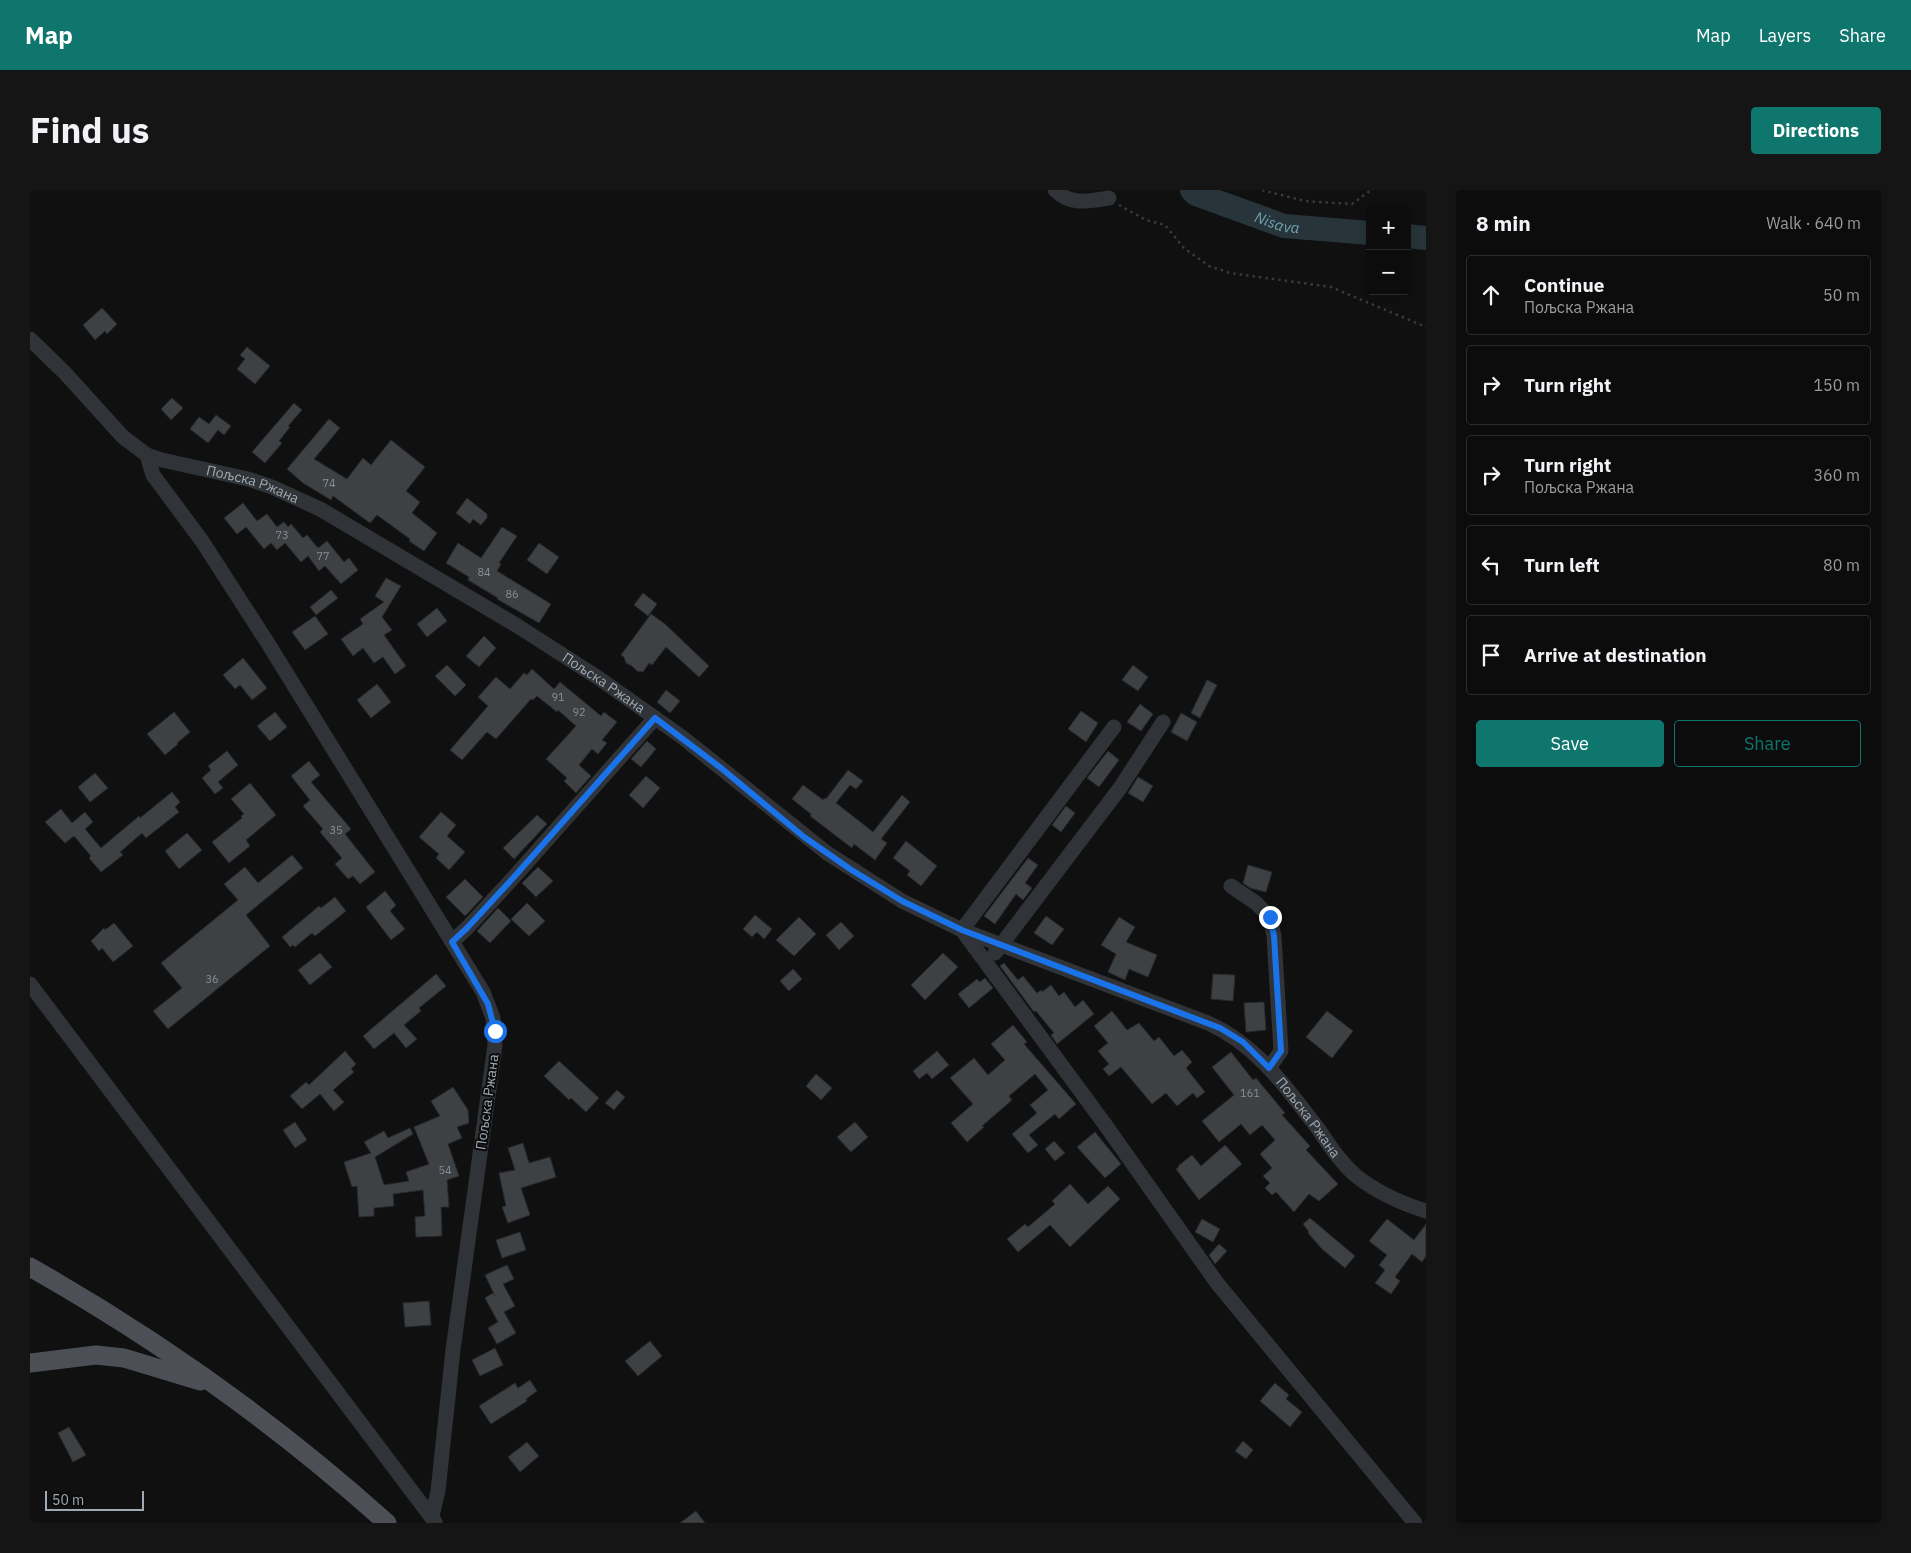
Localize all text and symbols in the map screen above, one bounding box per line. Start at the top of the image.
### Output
text: Map [25,19,73,51]
text: Map [1696,24,1731,47]
text: Layers [1759,24,1811,47]
text: Share [1839,24,1886,47]
text: Find us [30,107,149,153]
button: Directions [1751,107,1881,154]
map controls [1366,205,1411,295]
button: + [1366,205,1411,250]
water label: Nisava [1252,207,1301,237]
text: 8 min [1476,209,1531,237]
text: Walk · 640 m [1766,213,1861,233]
button: − [1366,250,1411,295]
text: Continue [1524,273,1604,297]
icon: ahead [1477,281,1505,309]
text: 50 m [1823,285,1860,305]
text: Пољска Ржана [1524,297,1634,317]
icon: right [1477,371,1505,399]
text: Turn right [1524,373,1611,397]
text: 150 m [1813,375,1860,395]
text: Turn right [1524,453,1611,477]
street label: Пољска Ржана [205,461,302,507]
icon: right [1477,461,1505,489]
text: 360 m [1813,465,1860,485]
house number: 74 [322,476,336,490]
text: Пољска Ржана [1524,477,1634,497]
house number: 73 [275,528,289,542]
house number: 77 [316,549,330,563]
icon: left [1477,551,1505,579]
text: Turn left [1524,553,1600,577]
text: 80 m [1823,555,1860,575]
house number: 84 [477,565,491,579]
house number: 86 [505,587,519,601]
icon: arrive [1477,641,1505,669]
text: Arrive at destination [1524,643,1707,667]
street label: Пољска Ржана [559,648,649,718]
house number: 91 [551,690,565,704]
house number: 92 [572,705,586,719]
button: Save [1476,720,1664,767]
button: Share [1674,720,1861,767]
house number: 35 [329,823,343,837]
route end [1259,906,1282,929]
house number: 36 [205,972,219,986]
route start [484,1020,507,1043]
street label: Пољска Ржана [471,1053,503,1151]
street label: Пољска Ржана [1272,1073,1345,1162]
house number: 161 [1240,1086,1260,1100]
house number: 54 [438,1163,452,1177]
scale bar [45,1488,144,1511]
text: 50 m [52,1491,84,1509]

